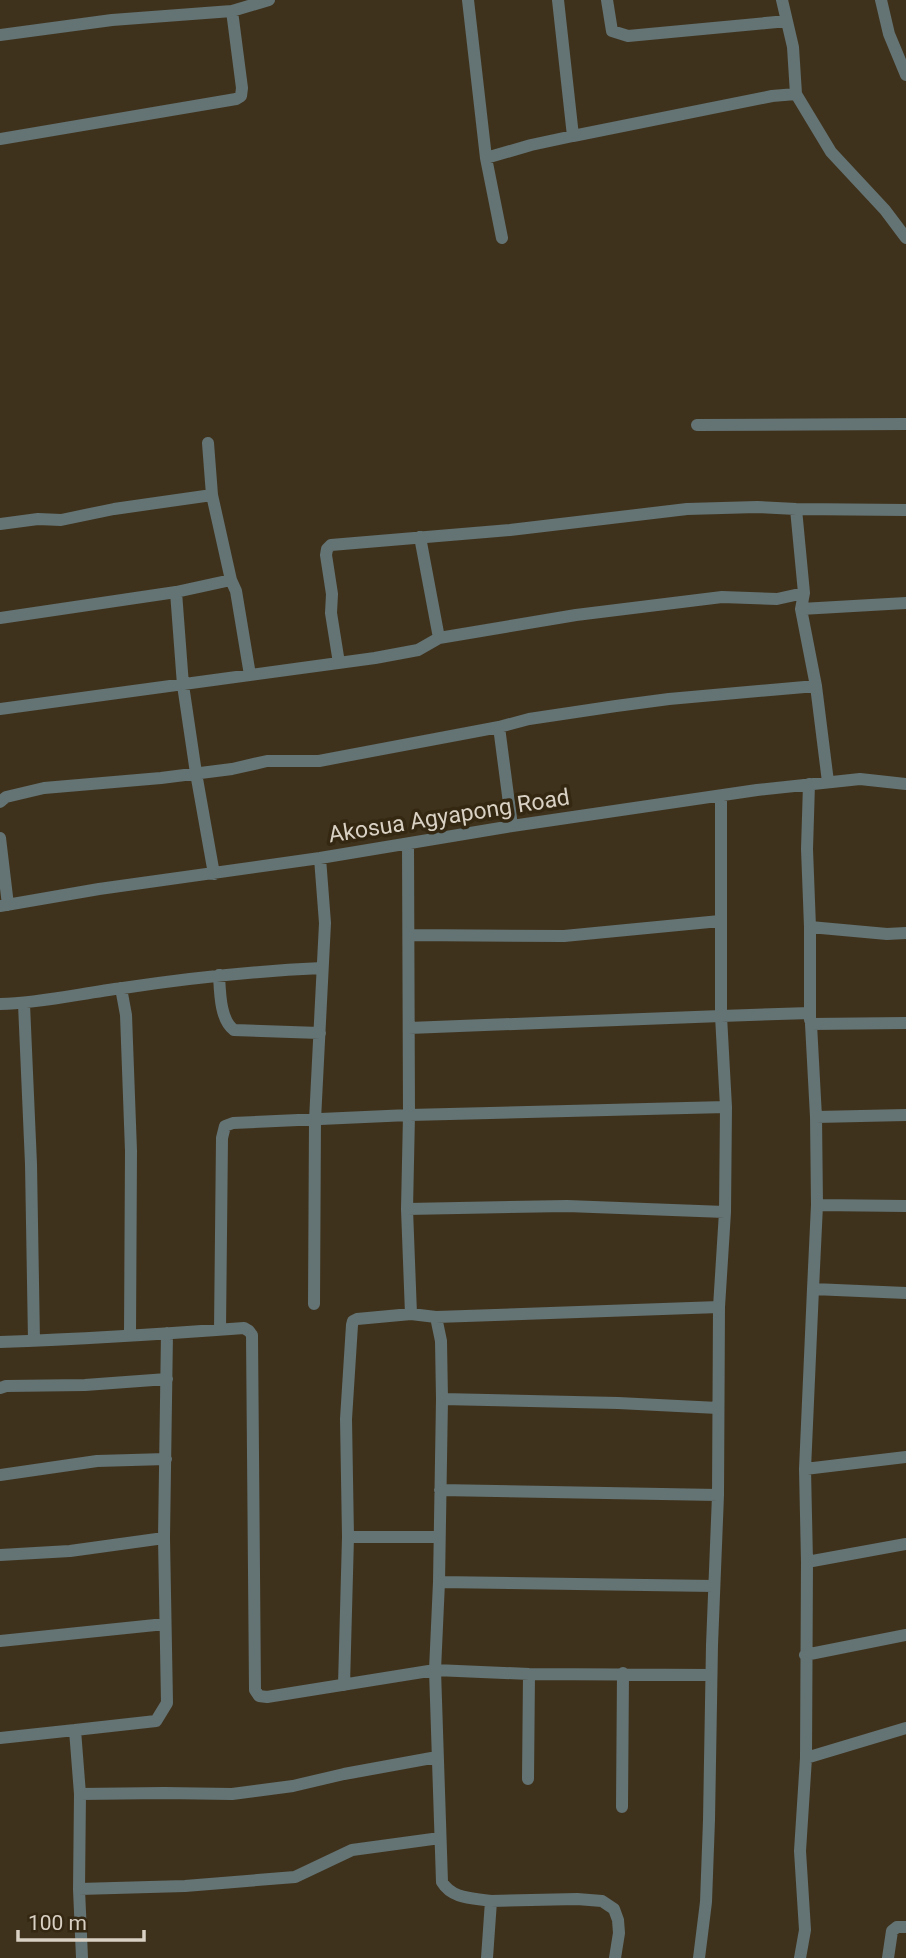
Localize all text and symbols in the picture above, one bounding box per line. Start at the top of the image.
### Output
street label: Akosua Agyapong Road [326,784,572,848]
scale bar [18,1898,144,1942]
text: 100 m [28,1911,87,1935]

